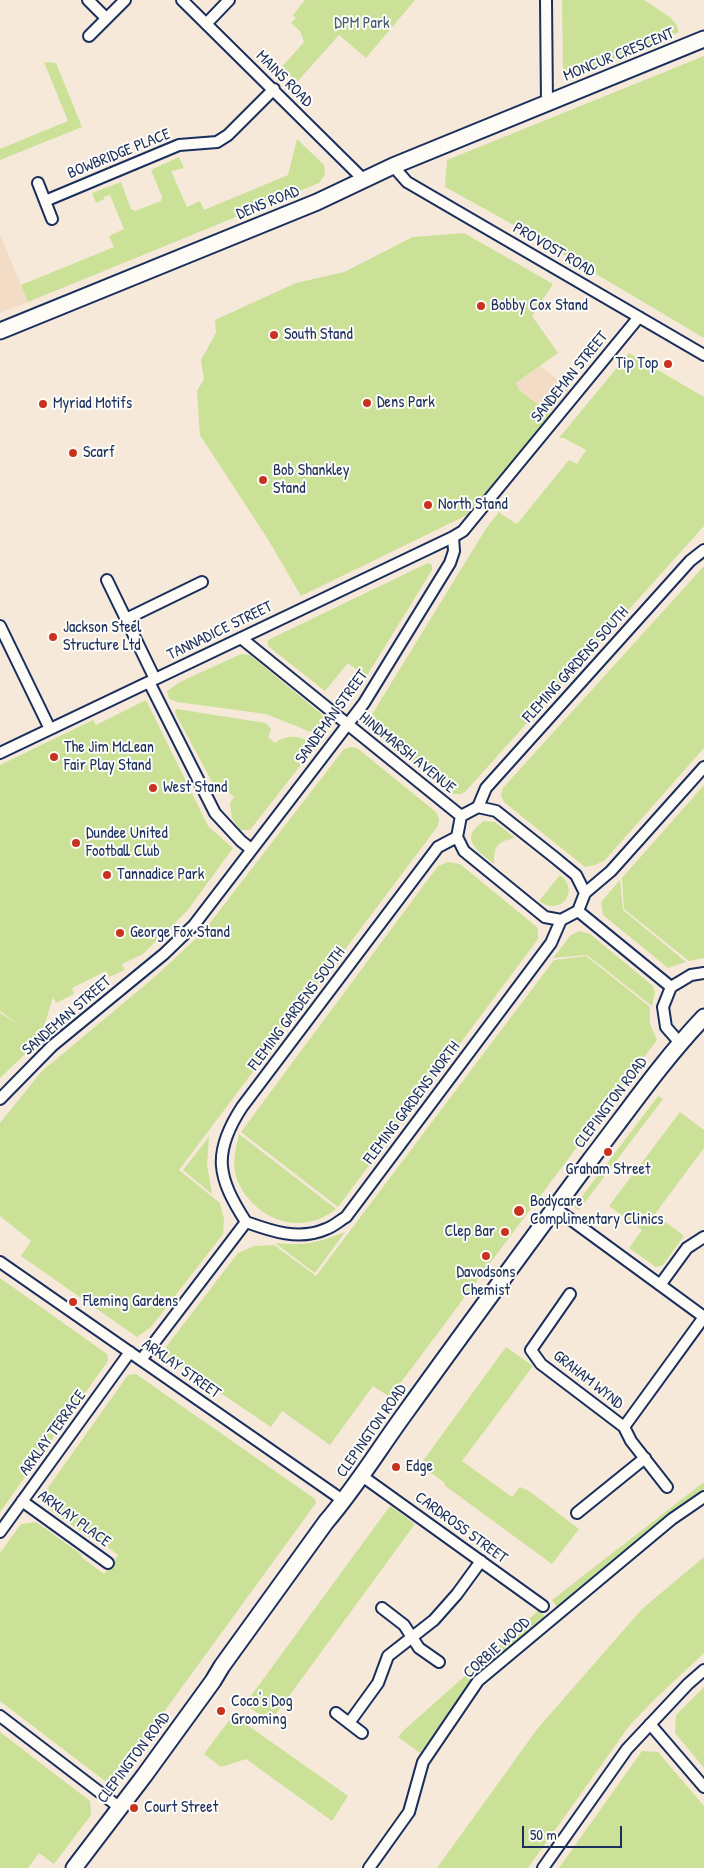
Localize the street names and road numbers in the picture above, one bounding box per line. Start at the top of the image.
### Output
street label: MONCUR CRESCENT [561,24,677,86]
street label: MAINS ROAD [252,47,316,111]
street label: BOWBRIDGE PLACE [65,125,173,183]
street label: DENS ROAD [234,182,302,224]
street label: PROVOST ROAD [509,219,599,281]
street label: SANDEMAN STREET [527,328,613,426]
street label: TANNADICE STREET [164,597,276,665]
street label: FLEMING GARDENS SOUTH [519,603,633,727]
street label: SANDEMAN STREET [291,666,373,768]
street label: HINDMARSH AVENUE [355,708,459,798]
street label: FLEMING GARDENS SOUTH [244,944,350,1074]
street label: SANDEMAN STREET [19,972,115,1060]
street label: FLEMING GARDENS NORTH [360,1038,464,1168]
street label: CLEPINGTON ROAD [570,1053,652,1153]
street label: ARKLAY STREET [138,1335,224,1403]
street label: GRAHAM WYND [549,1346,627,1414]
street label: CLEPINGTON ROAD [333,1381,411,1481]
street label: ARKLAY TERRACE [16,1387,90,1479]
street label: ARKLAY PLACE [34,1486,114,1552]
street label: CARDROSS STREET [411,1488,511,1568]
street label: CORBIE WOOD [460,1613,534,1683]
street label: CLEPINGTON ROAD [93,1708,175,1808]

